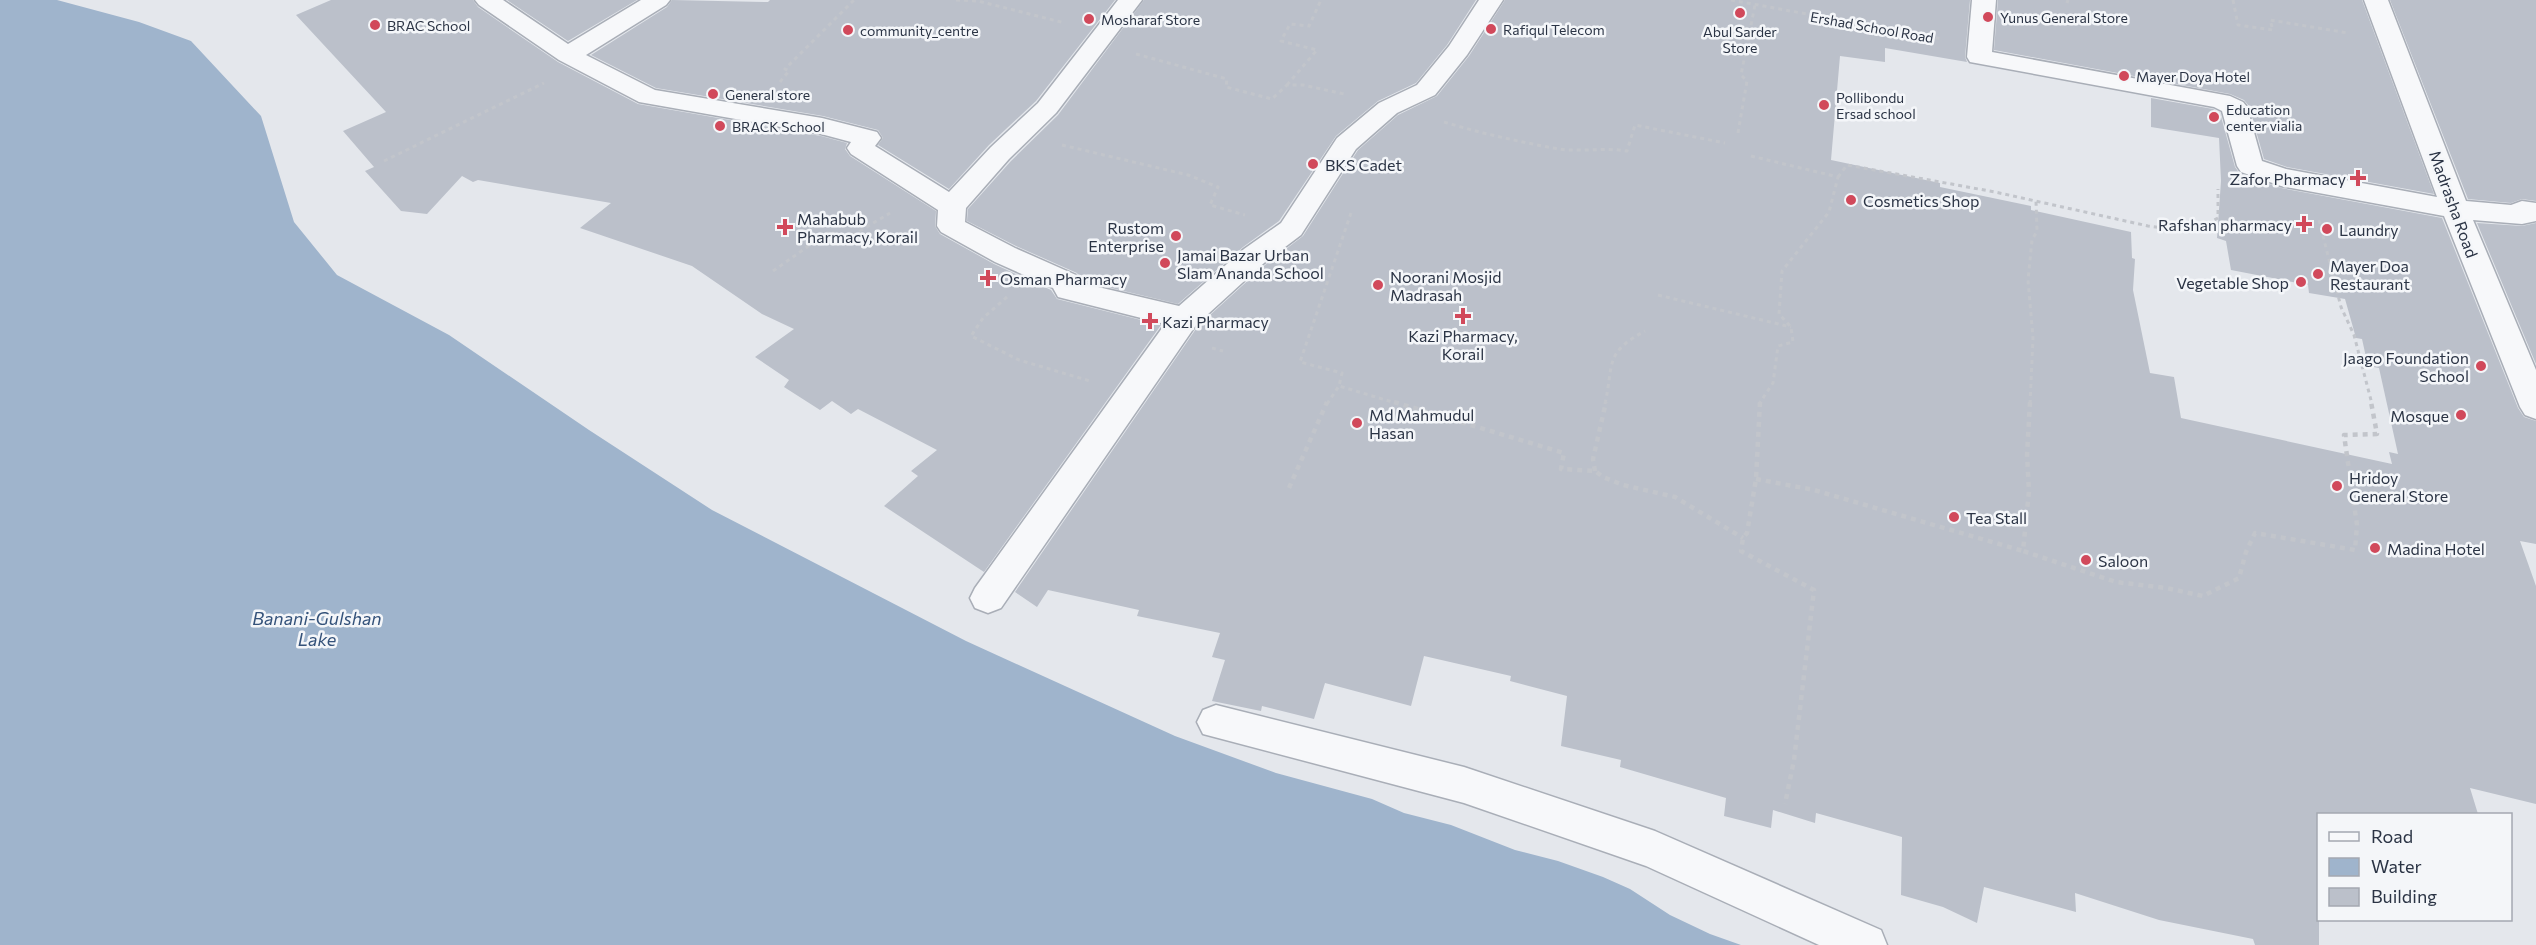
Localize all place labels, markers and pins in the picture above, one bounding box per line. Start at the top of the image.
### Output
marker: Abul Sarder Store [1733,6,1747,20]
place label: Yunus General Store [2000,9,2128,26]
marker: Yunus General Store [1981,10,1995,24]
place label: Mosharaf Store [1101,11,1200,28]
marker: Mosharaf Store [1082,12,1096,26]
place label: BRAC School [387,17,470,34]
marker: BRAC School [368,18,382,32]
place label: Rafiqul Telecom [1503,21,1605,38]
place label: community_centre [860,22,979,39]
marker: Rafiqul Telecom [1484,22,1498,36]
marker: community_centre [841,23,855,37]
place label: Abul Sarder Store [1703,23,1777,56]
place label: Mayer Doya Hotel [2136,68,2250,85]
marker: Mayer Doya Hotel [2117,69,2131,83]
place label: General store [725,86,810,103]
marker: General store [706,87,720,101]
place label: Pollibondu Ersad school [1836,89,1916,122]
marker: Pollibondu Ersad school [1817,98,1831,112]
place label: Education center vialia [2226,101,2302,134]
marker: Education center vialia [2207,110,2221,124]
place label: BRACK School [732,118,825,135]
marker: BRACK School [713,119,727,133]
place label: BKS Cadet [1325,155,1402,174]
marker: BKS Cadet [1306,157,1320,171]
place label: Zafor Pharmacy [2229,169,2346,188]
marker: Zafor Pharmacy [2351,171,2365,185]
place label: Cosmetics Shop [1863,191,1979,210]
marker: Cosmetics Shop [1844,193,1858,207]
place label: Mahabub Pharmacy, Korail [797,209,918,246]
place label: Rafshan pharmacy [2158,215,2292,234]
marker: Rafshan pharmacy [2297,217,2311,231]
place label: Rustom Enterprise [1088,218,1164,255]
marker: Mahabub Pharmacy, Korail [778,220,792,234]
place label: Laundry [2339,220,2399,239]
marker: Laundry [2320,222,2334,236]
marker: Rustom Enterprise [1169,229,1183,243]
place label: Jamai Bazar Urban Slam Ananda School [1177,245,1324,282]
marker: Jamai Bazar Urban Slam Ananda School [1158,256,1172,270]
place label: Mayer Doa Restaurant [2330,256,2411,293]
place label: Noorani Mosjid Madrasah [1390,267,1502,304]
marker: Mayer Doa Restaurant [2311,267,2325,281]
place label: Osman Pharmacy [1000,269,1127,288]
marker: Osman Pharmacy [981,271,995,285]
place label: Vegetable Shop [2176,273,2289,292]
marker: Vegetable Shop [2294,275,2308,289]
marker: Noorani Mosjid Madrasah [1371,278,1385,292]
marker: Kazi Pharmacy, Korail [1456,309,1470,323]
place label: Kazi Pharmacy [1162,312,1269,331]
marker: Kazi Pharmacy [1143,314,1157,328]
place label: Kazi Pharmacy, Korail [1408,326,1518,363]
place label: Jaago Foundation School [2343,348,2469,385]
marker: Jaago Foundation School [2474,359,2488,373]
place label: Md Mahmudul Hasan [1369,405,1474,442]
place label: Mosque [2390,406,2449,425]
marker: Mosque [2454,408,2468,422]
marker: Md Mahmudul Hasan [1350,416,1364,430]
place label: Hridoy General Store [2349,468,2448,505]
marker: Hridoy General Store [2330,479,2344,493]
place label: Tea Stall [1966,508,2027,527]
marker: Tea Stall [1947,510,1961,524]
place label: Madina Hotel [2387,539,2485,558]
marker: Madina Hotel [2368,541,2382,555]
place label: Saloon [2098,551,2148,570]
marker: Saloon [2079,553,2093,567]

